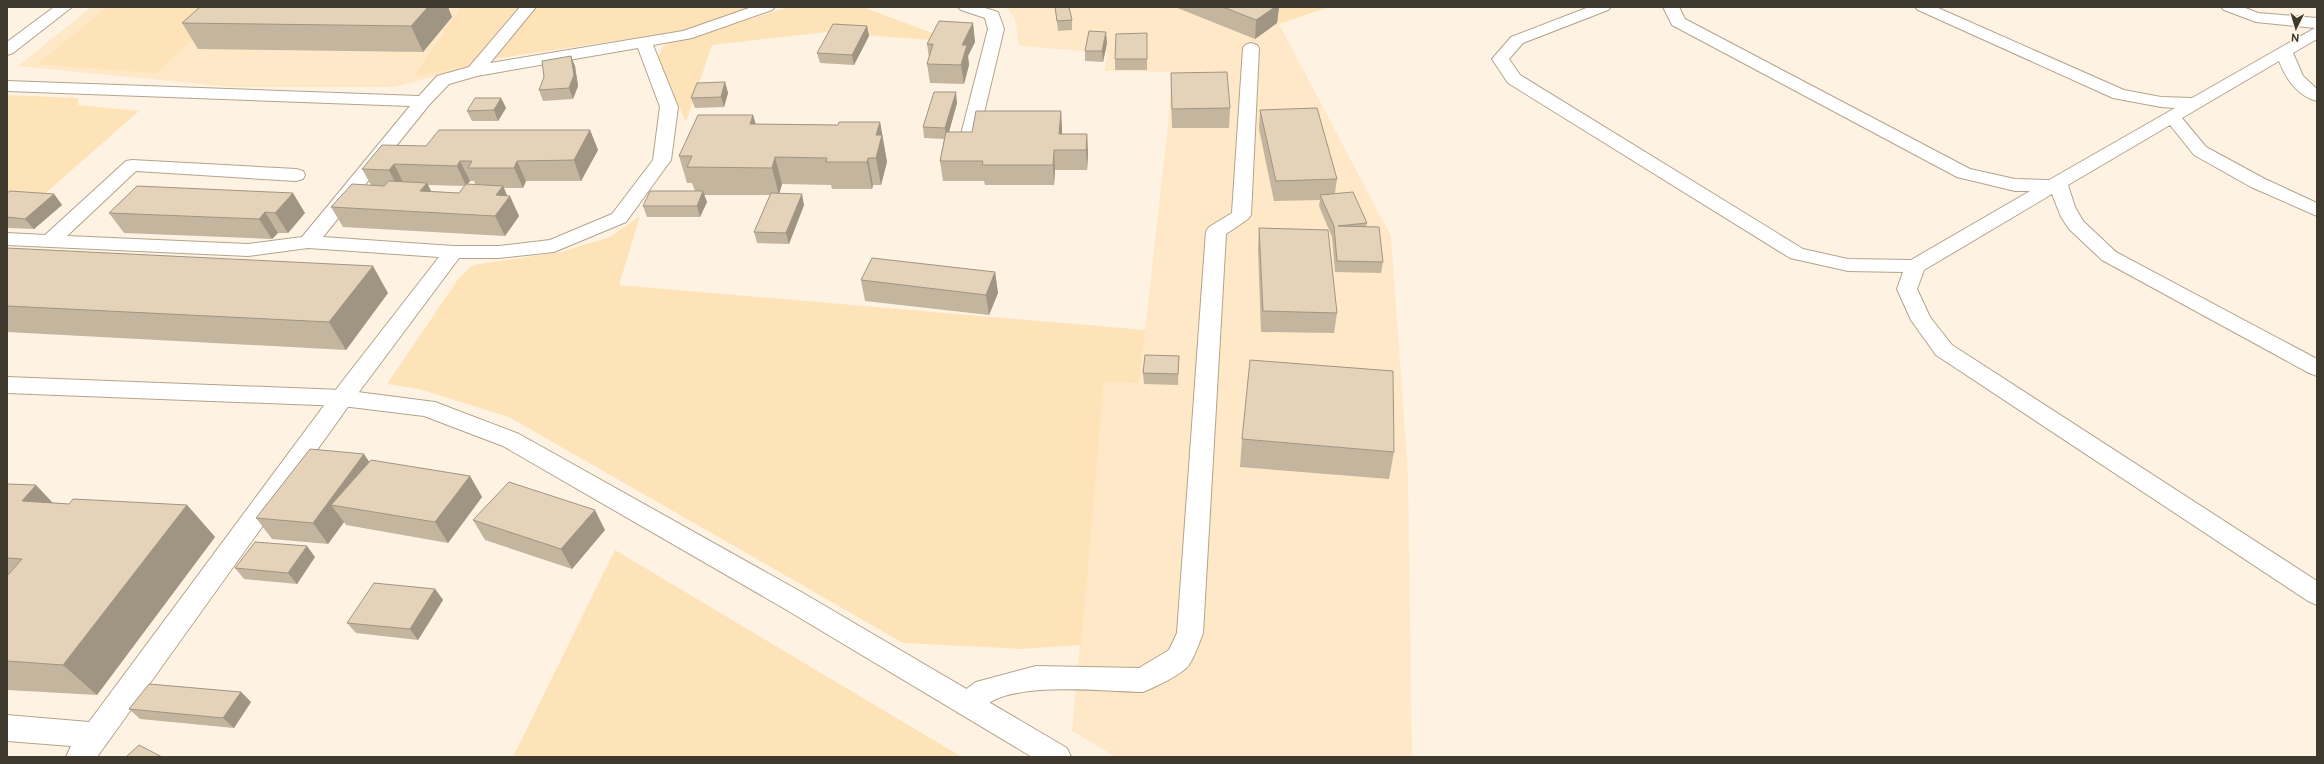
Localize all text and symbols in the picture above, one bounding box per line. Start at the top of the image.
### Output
north arrow [2276,8,2316,48]
text: N [2291,31,2300,45]

